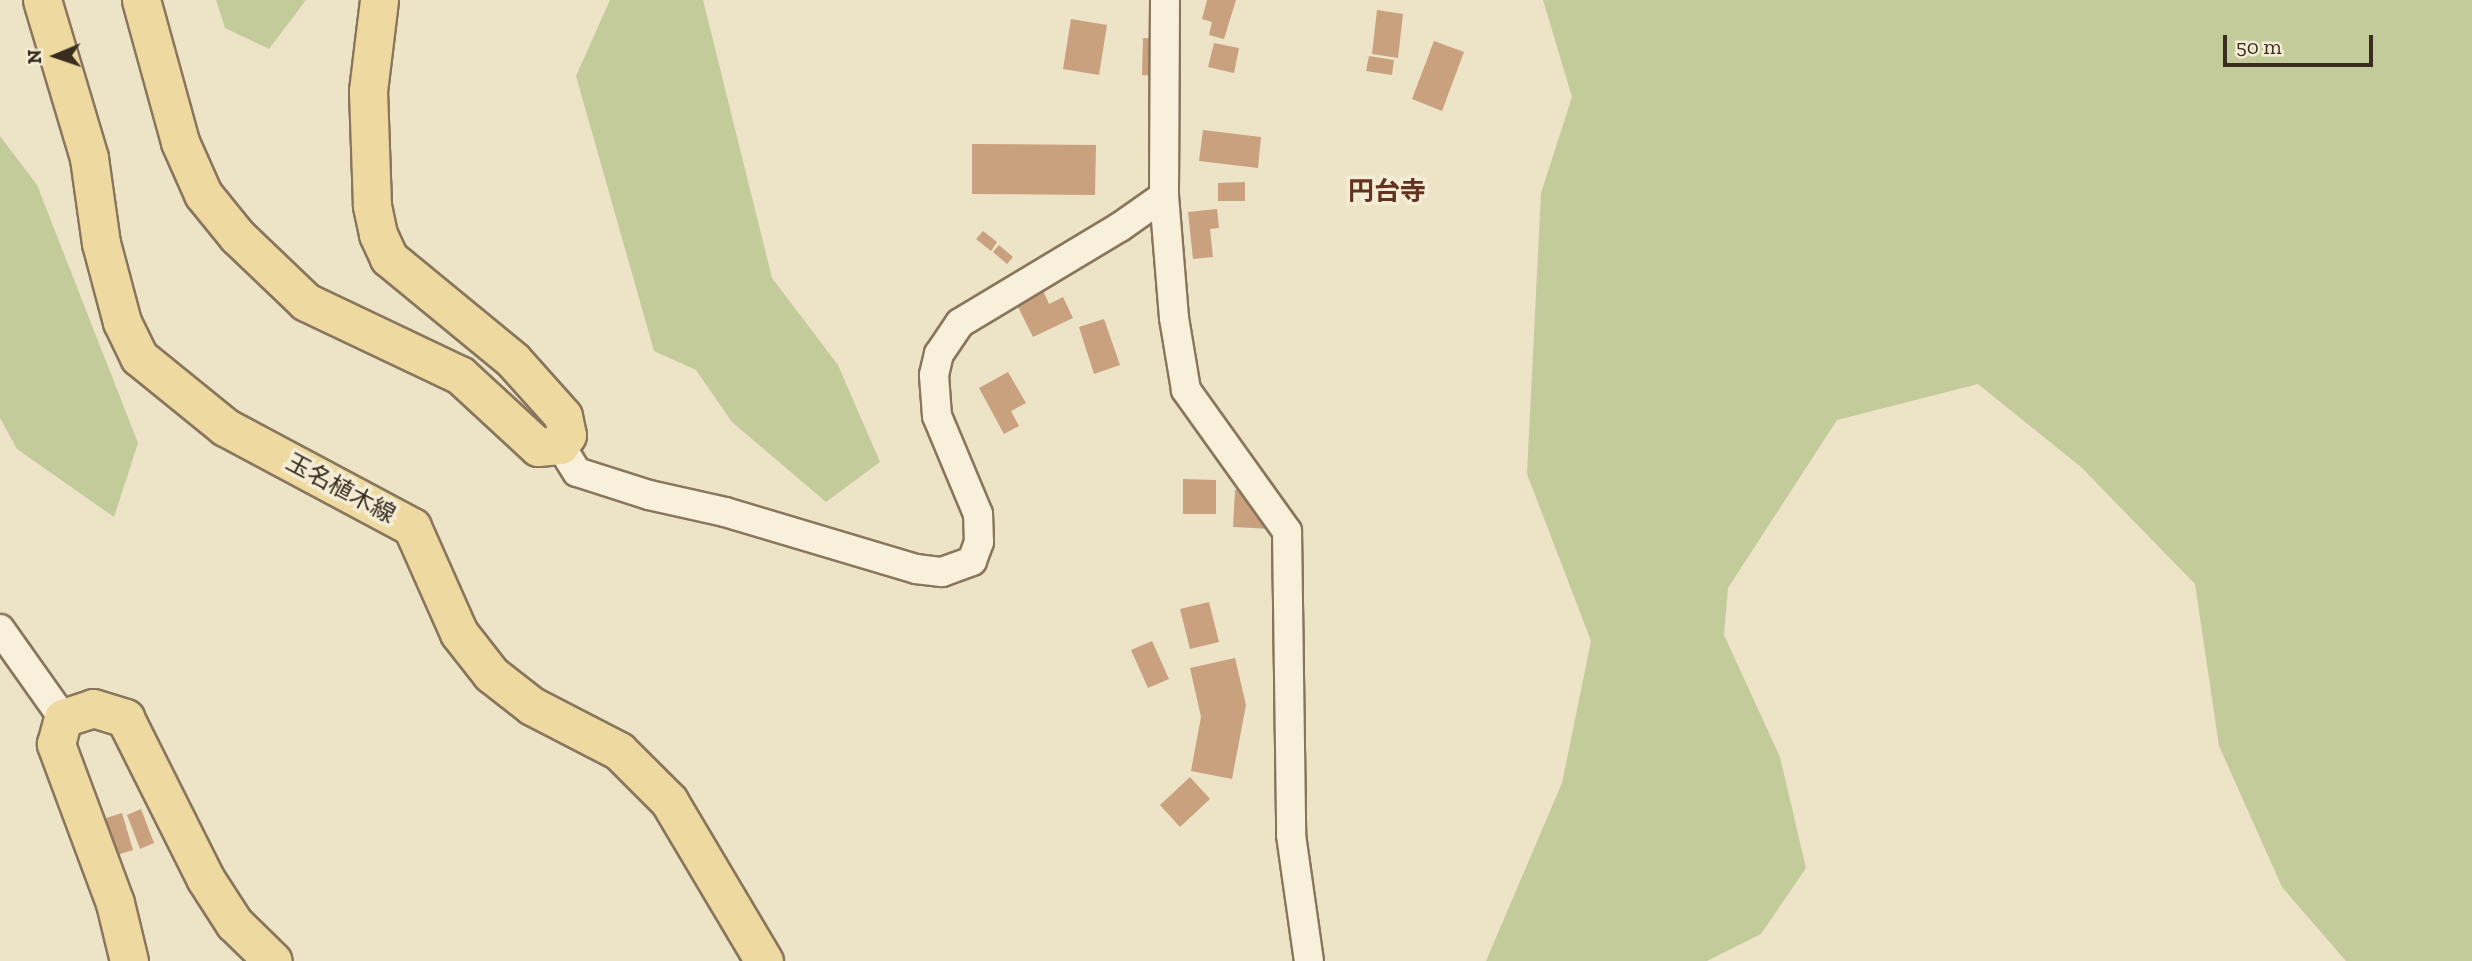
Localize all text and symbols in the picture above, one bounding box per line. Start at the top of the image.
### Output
north arrow [21,21,91,91]
scale bar [2227,21,2378,65]
text: 50 m [2236,34,2282,59]
text: N [23,49,46,64]
district label: 円台寺 [1348,176,1426,208]
street label: 玉名植木線 [281,447,401,529]

